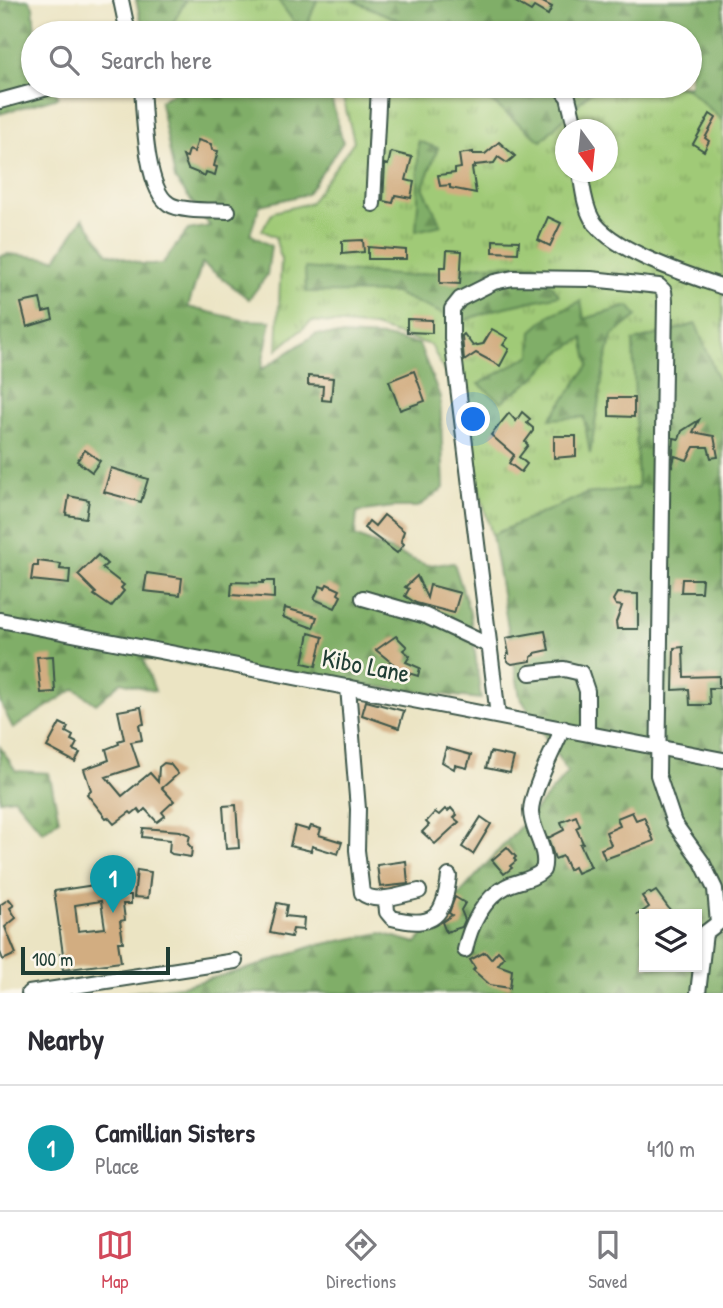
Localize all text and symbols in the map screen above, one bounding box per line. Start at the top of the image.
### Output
search box [21,21,702,98]
icon: search [45,41,83,79]
text: Search here [101,42,212,77]
north arrow [555,119,618,182]
your location [456,402,490,436]
street label: Kibo Lane [319,639,413,691]
pin: 1 [90,855,136,913]
map controls [639,909,702,972]
button: layers [639,909,702,972]
scale bar [21,944,170,976]
text: 100 m [32,946,73,972]
text: Nearby [28,1019,104,1059]
text: Camillian Sisters [95,1115,255,1150]
text: 1 [47,1133,55,1164]
text: 410 m [647,1133,695,1164]
text: Place [95,1150,139,1181]
tab: Map [96,1226,134,1294]
tab: Directions [326,1226,396,1294]
tab: Saved [588,1226,627,1294]

